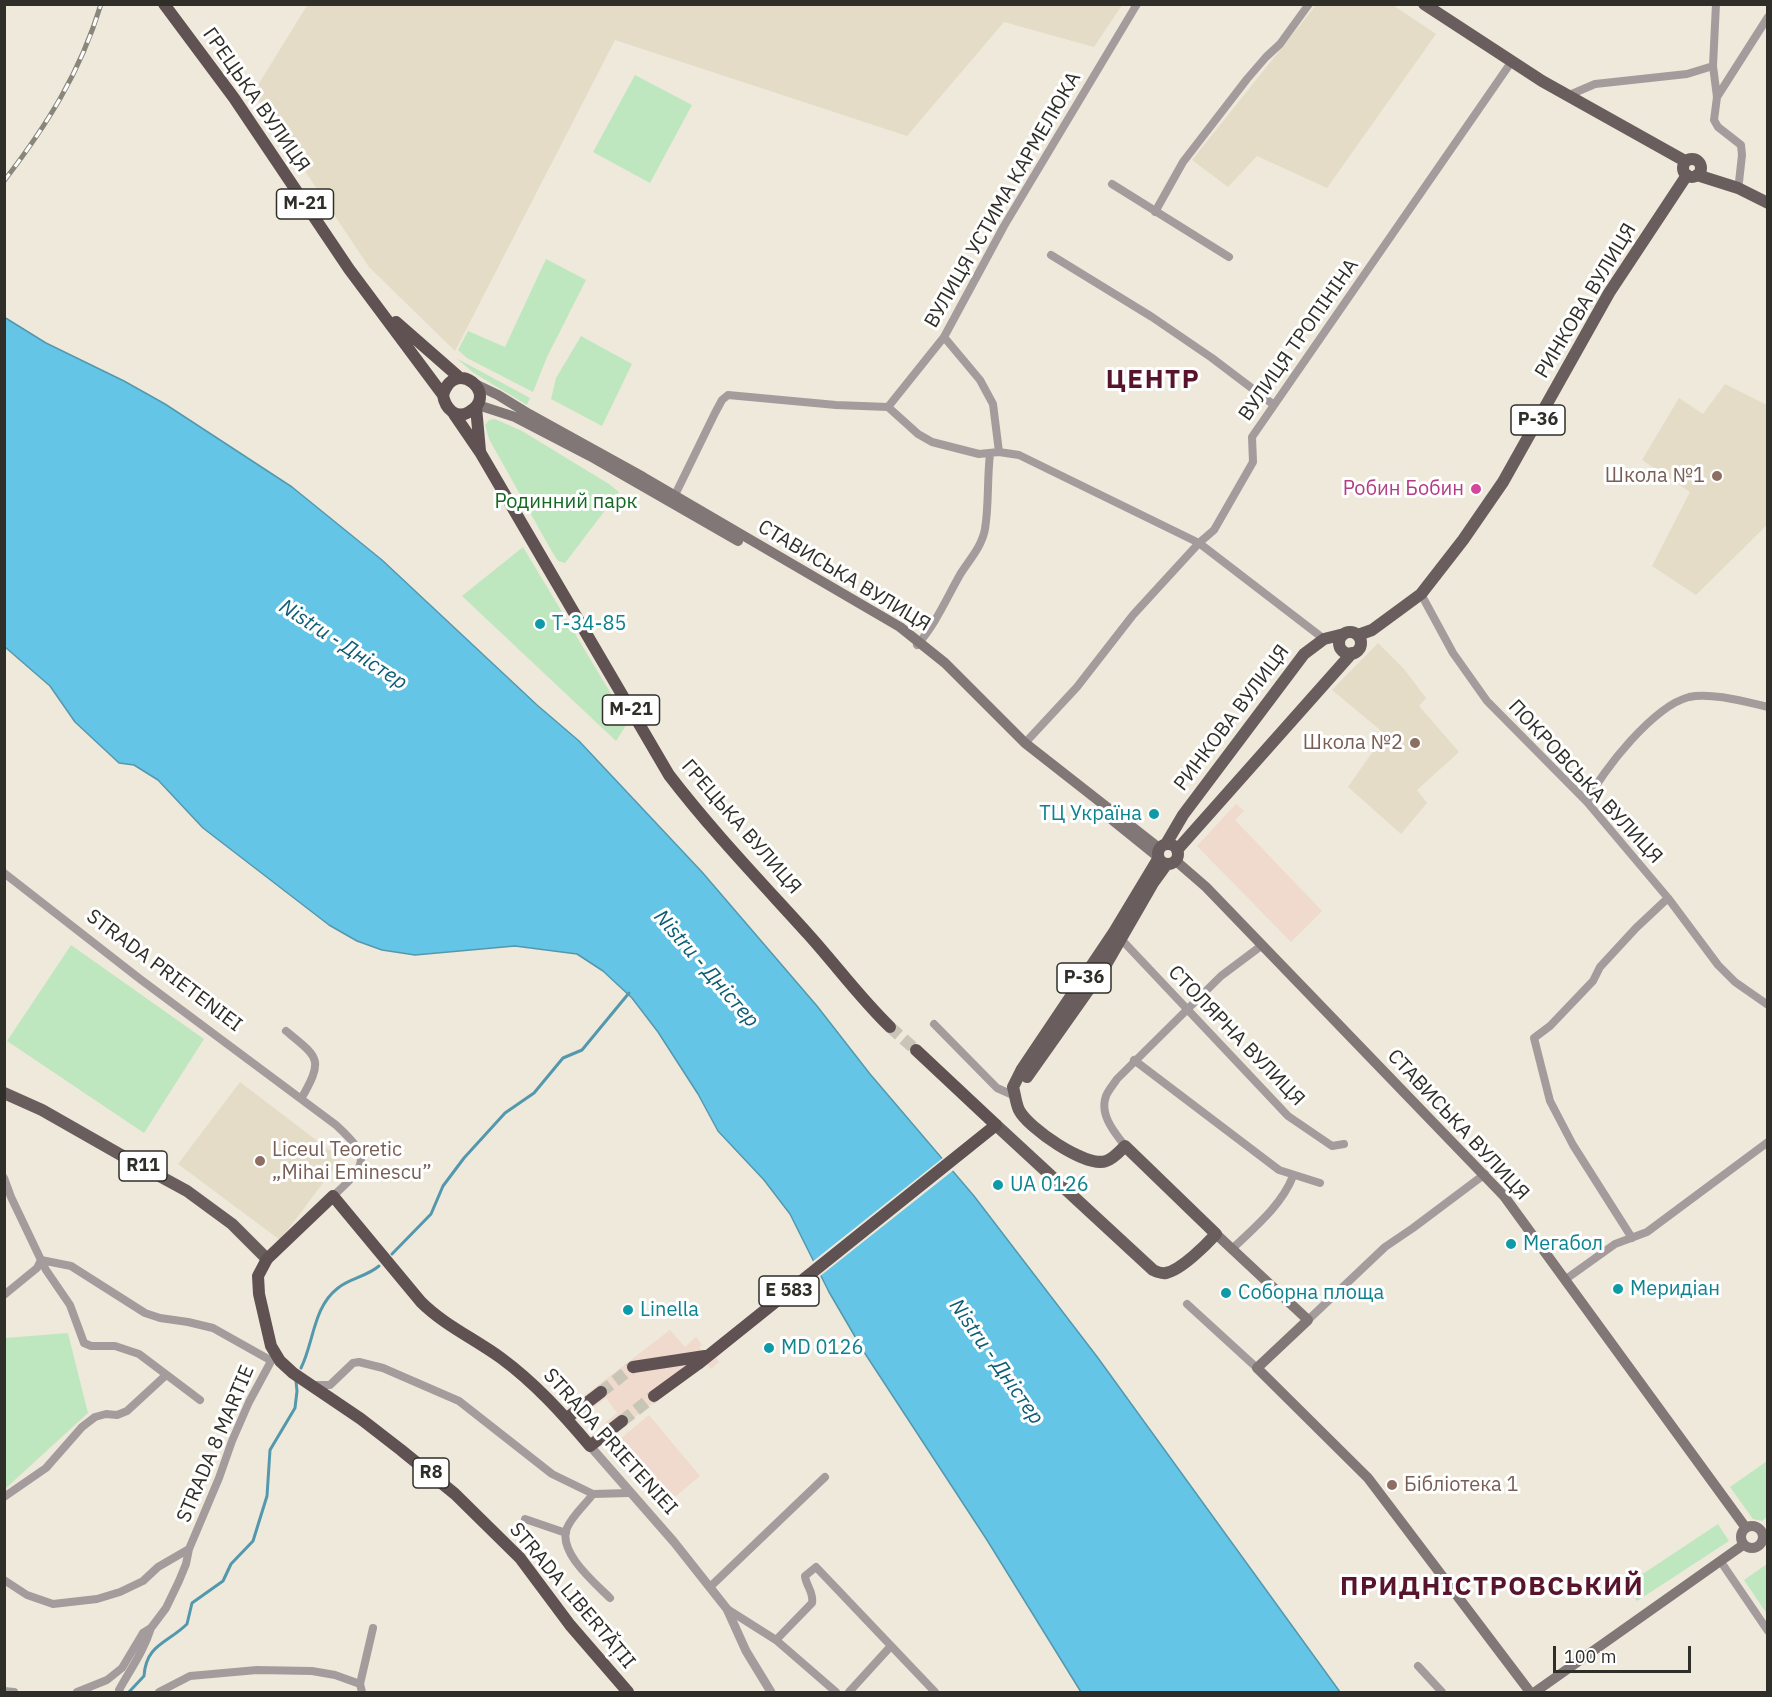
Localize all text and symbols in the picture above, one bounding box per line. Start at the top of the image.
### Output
street label: ГРЕЦЬКА ВУЛИЦЯ [197,23,315,177]
street label: ВУЛИЦЯ УСТИМА КАРМЕЛЮКА [920,68,1086,332]
road number: М-21 [276,189,334,219]
street label: РИНКОВА ВУЛИЦЯ [1530,219,1642,383]
street label: ВУЛИЦЯ ТРОПІНІНА [1234,254,1364,426]
district label: ЦЕНТР [1106,364,1200,396]
road number: Р-36 [1511,405,1565,435]
place label: Школа №1 [1605,464,1705,488]
marker: Школа №1 [1710,469,1724,483]
place label: Робин Бобин [1343,477,1464,501]
marker: Робин Бобин [1469,482,1483,496]
park label: Родинний парк [494,490,638,514]
street label: СТАВИСЬКА ВУЛИЦЯ [753,515,935,637]
water label: Nistru - Дністер [274,594,412,696]
place label: Т-34-85 [552,612,626,636]
marker: Т-34-85 [533,617,547,631]
street label: РИНКОВА ВУЛИЦЯ [1169,640,1295,796]
road number: М-21 [602,695,660,725]
street label: ПОКРОВСЬКА ВУЛИЦЯ [1503,695,1667,869]
place label: Школа №2 [1303,731,1403,755]
marker: Школа №2 [1408,736,1422,750]
street label: ГРЕЦЬКА ВУЛИЦЯ [676,755,806,899]
place label: ТЦ Україна [1039,802,1142,826]
marker: ТЦ Україна [1147,807,1161,821]
street label: STRADA PRIETENIEI [81,905,247,1037]
water label: Nistru - Дністер [648,905,764,1033]
street label: СТОЛЯРНА ВУЛИЦЯ [1163,961,1309,1111]
road number: Р-36 [1057,963,1111,993]
street label: СТАВИСЬКА ВУЛИЦЯ [1382,1045,1534,1205]
place label: Liceul Teoretic „Mihai Eminescu” [272,1138,432,1185]
road number: R11 [119,1151,167,1181]
marker: Liceul Teoretic „Mihai Eminescu” [253,1154,267,1168]
place label: UA 0126 [1010,1173,1089,1197]
marker: UA 0126 [991,1178,1005,1192]
place label: Мегабол [1523,1232,1603,1256]
marker: Мегабол [1504,1237,1518,1251]
road number: E 583 [759,1276,819,1306]
place label: Меридіан [1630,1277,1720,1301]
place label: Соборна площа [1238,1281,1384,1305]
marker: Меридіан [1611,1282,1625,1296]
marker: Соборна площа [1219,1286,1233,1300]
water label: Nistru - Дністер [943,1294,1049,1430]
place label: Linella [640,1298,699,1322]
marker: Linella [621,1303,635,1317]
place label: MD 0126 [781,1336,863,1360]
marker: MD 0126 [762,1341,776,1355]
street label: STRADA 8 MARTIE [172,1362,260,1526]
street label: STRADA PRIETENIEI [538,1364,682,1520]
road number: R8 [413,1458,449,1488]
place label: Бібліотека 1 [1404,1473,1519,1497]
marker: Бібліотека 1 [1385,1478,1399,1492]
street label: STRADA LIBERTĂȚII [504,1518,640,1674]
district label: ПРИДНІСТРОВСЬКИЙ [1340,1571,1644,1603]
scale bar [1556,1634,1694,1672]
text: 100 m [1564,1645,1616,1668]

